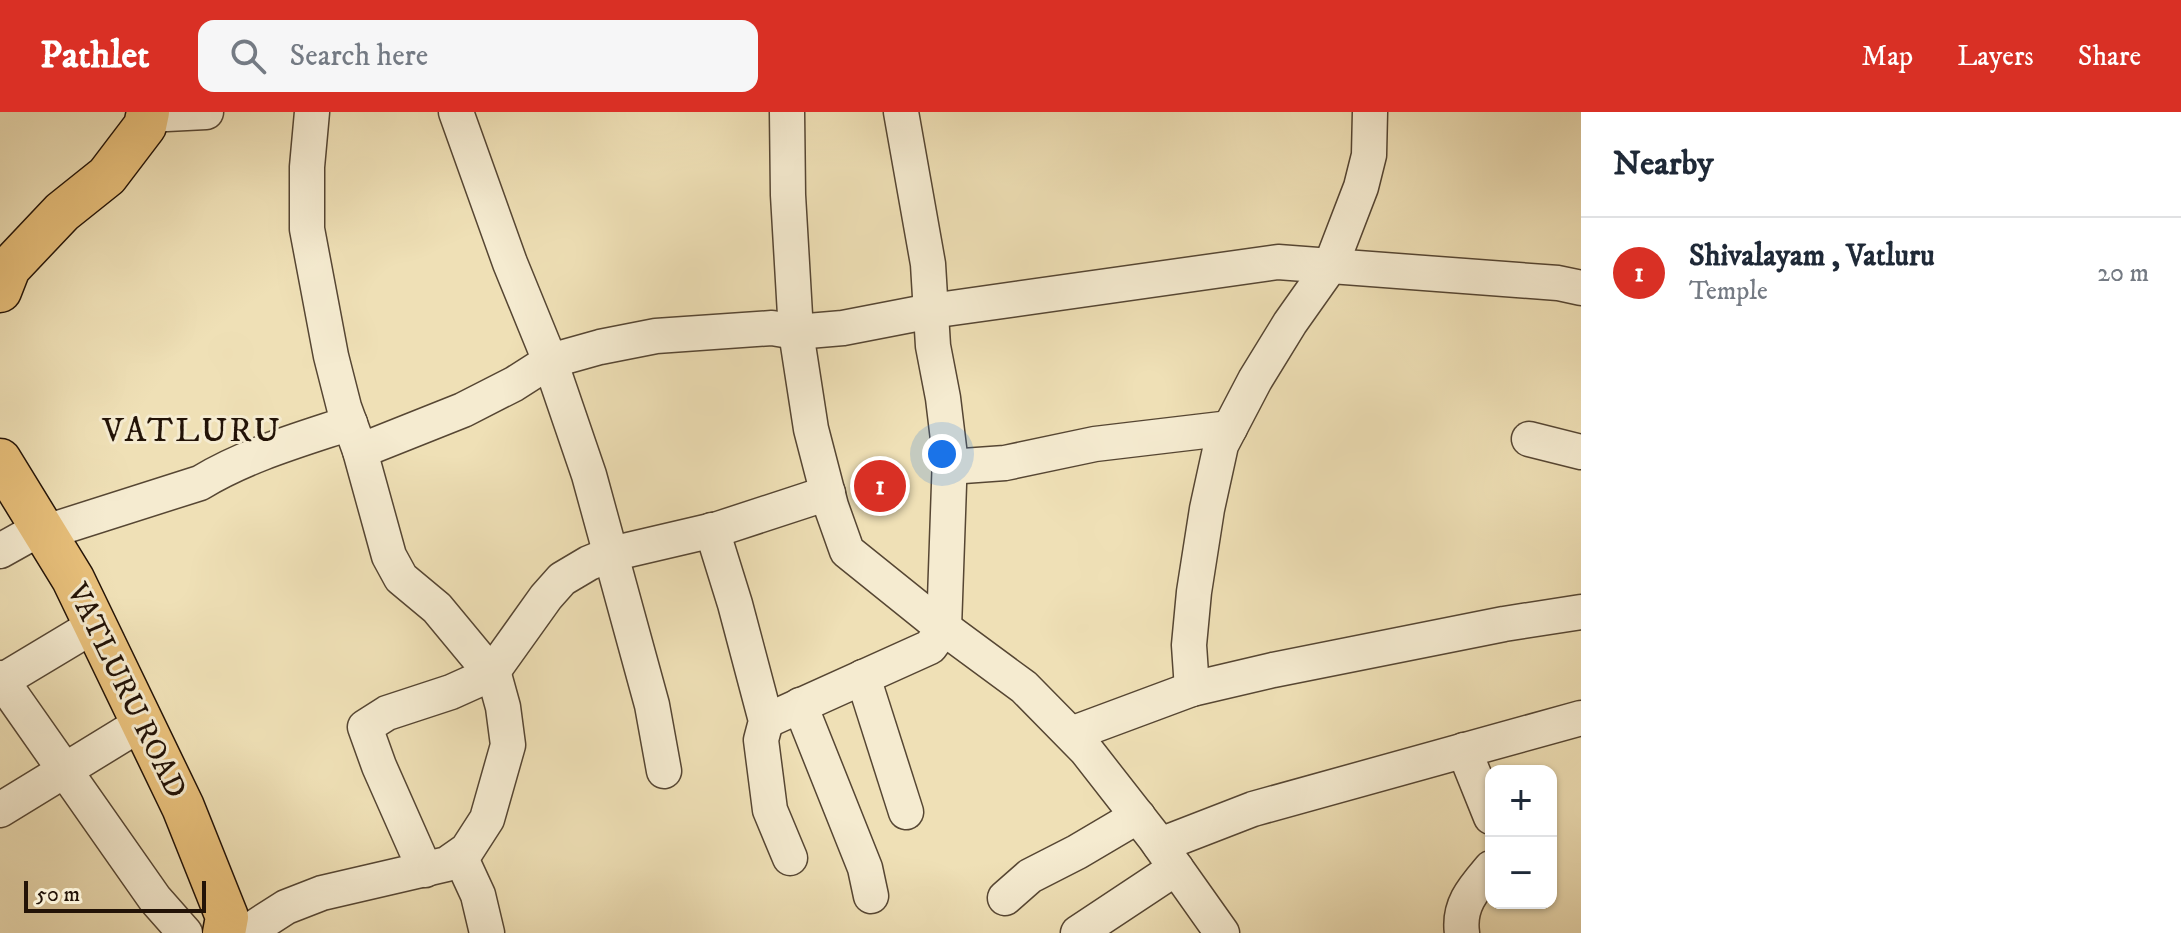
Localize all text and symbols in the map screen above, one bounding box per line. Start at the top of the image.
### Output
search box [198,20,758,92]
text: Pathlet [40,32,150,80]
icon: search [226,34,270,78]
text: Search here [290,38,428,75]
text: Map [1862,39,1913,74]
text: Layers [1957,39,2034,74]
text: Share [2078,39,2141,74]
text: Nearby [1613,143,1714,185]
text: Shivalayam , Vatluru [1689,238,1935,275]
text: 1 [1634,257,1644,290]
text: 20 m [2097,257,2149,290]
text: Temple [1689,275,1768,308]
district label: VATLURU [101,410,282,452]
your location [922,434,962,474]
pin: 1 [854,456,906,516]
street label: VATLURU ROAD [58,577,194,805]
map controls [1485,765,1557,909]
button: + [1485,765,1557,837]
button: − [1485,837,1557,909]
scale bar [24,877,206,913]
text: 50 m [36,881,80,908]

